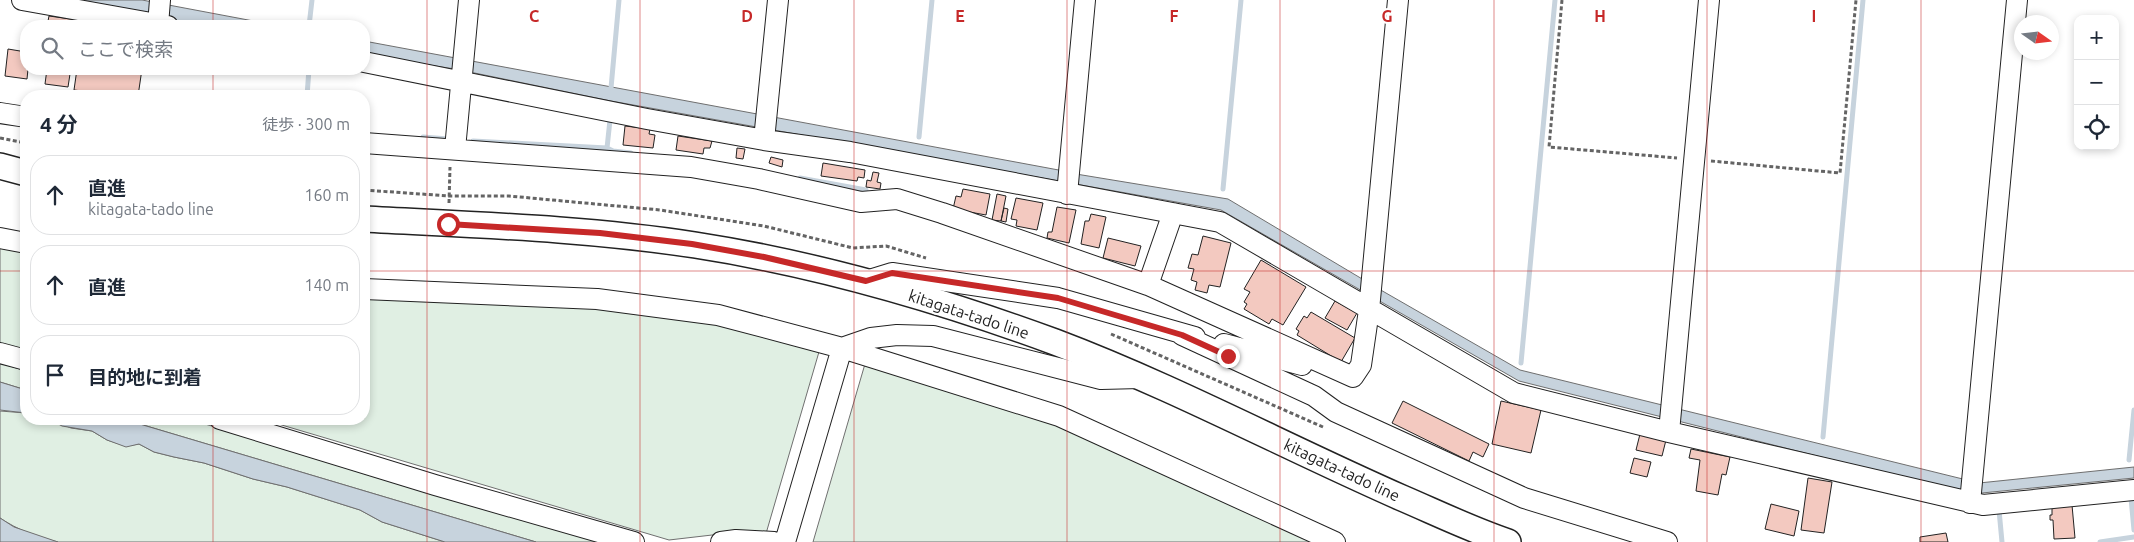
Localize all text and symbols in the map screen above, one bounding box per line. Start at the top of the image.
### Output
text: C [529,7,539,25]
text: D [741,7,753,25]
text: E [955,7,965,25]
text: F [1170,7,1179,25]
text: G [1381,7,1393,25]
text: H [1594,7,1606,25]
text: I [1812,7,1816,25]
north arrow [2014,15,2059,60]
map controls [2074,15,2119,150]
button: + [2074,15,2119,60]
search box [20,20,370,75]
icon: search [38,34,66,62]
text: ここで検索 [78,38,173,60]
button: − [2074,60,2119,105]
button: locate [2074,105,2119,150]
text: 4 分 [40,112,78,136]
text: 徒歩 · 300 m [262,115,350,133]
text: 直進 [88,177,126,199]
icon: ahead [41,181,69,209]
text: 160 m [304,186,349,204]
text: kitagata-tado line [88,200,214,218]
route start [437,213,460,236]
icon: ahead [41,271,69,299]
text: 直進 [88,276,126,298]
text: 140 m [304,276,349,294]
street label: kitagata-tado line [906,286,1032,342]
route end [1217,345,1240,368]
icon: arrive [41,361,69,389]
text: 目的地に到着 [88,366,202,388]
street label: kitagata-tado line [1281,435,1403,505]

